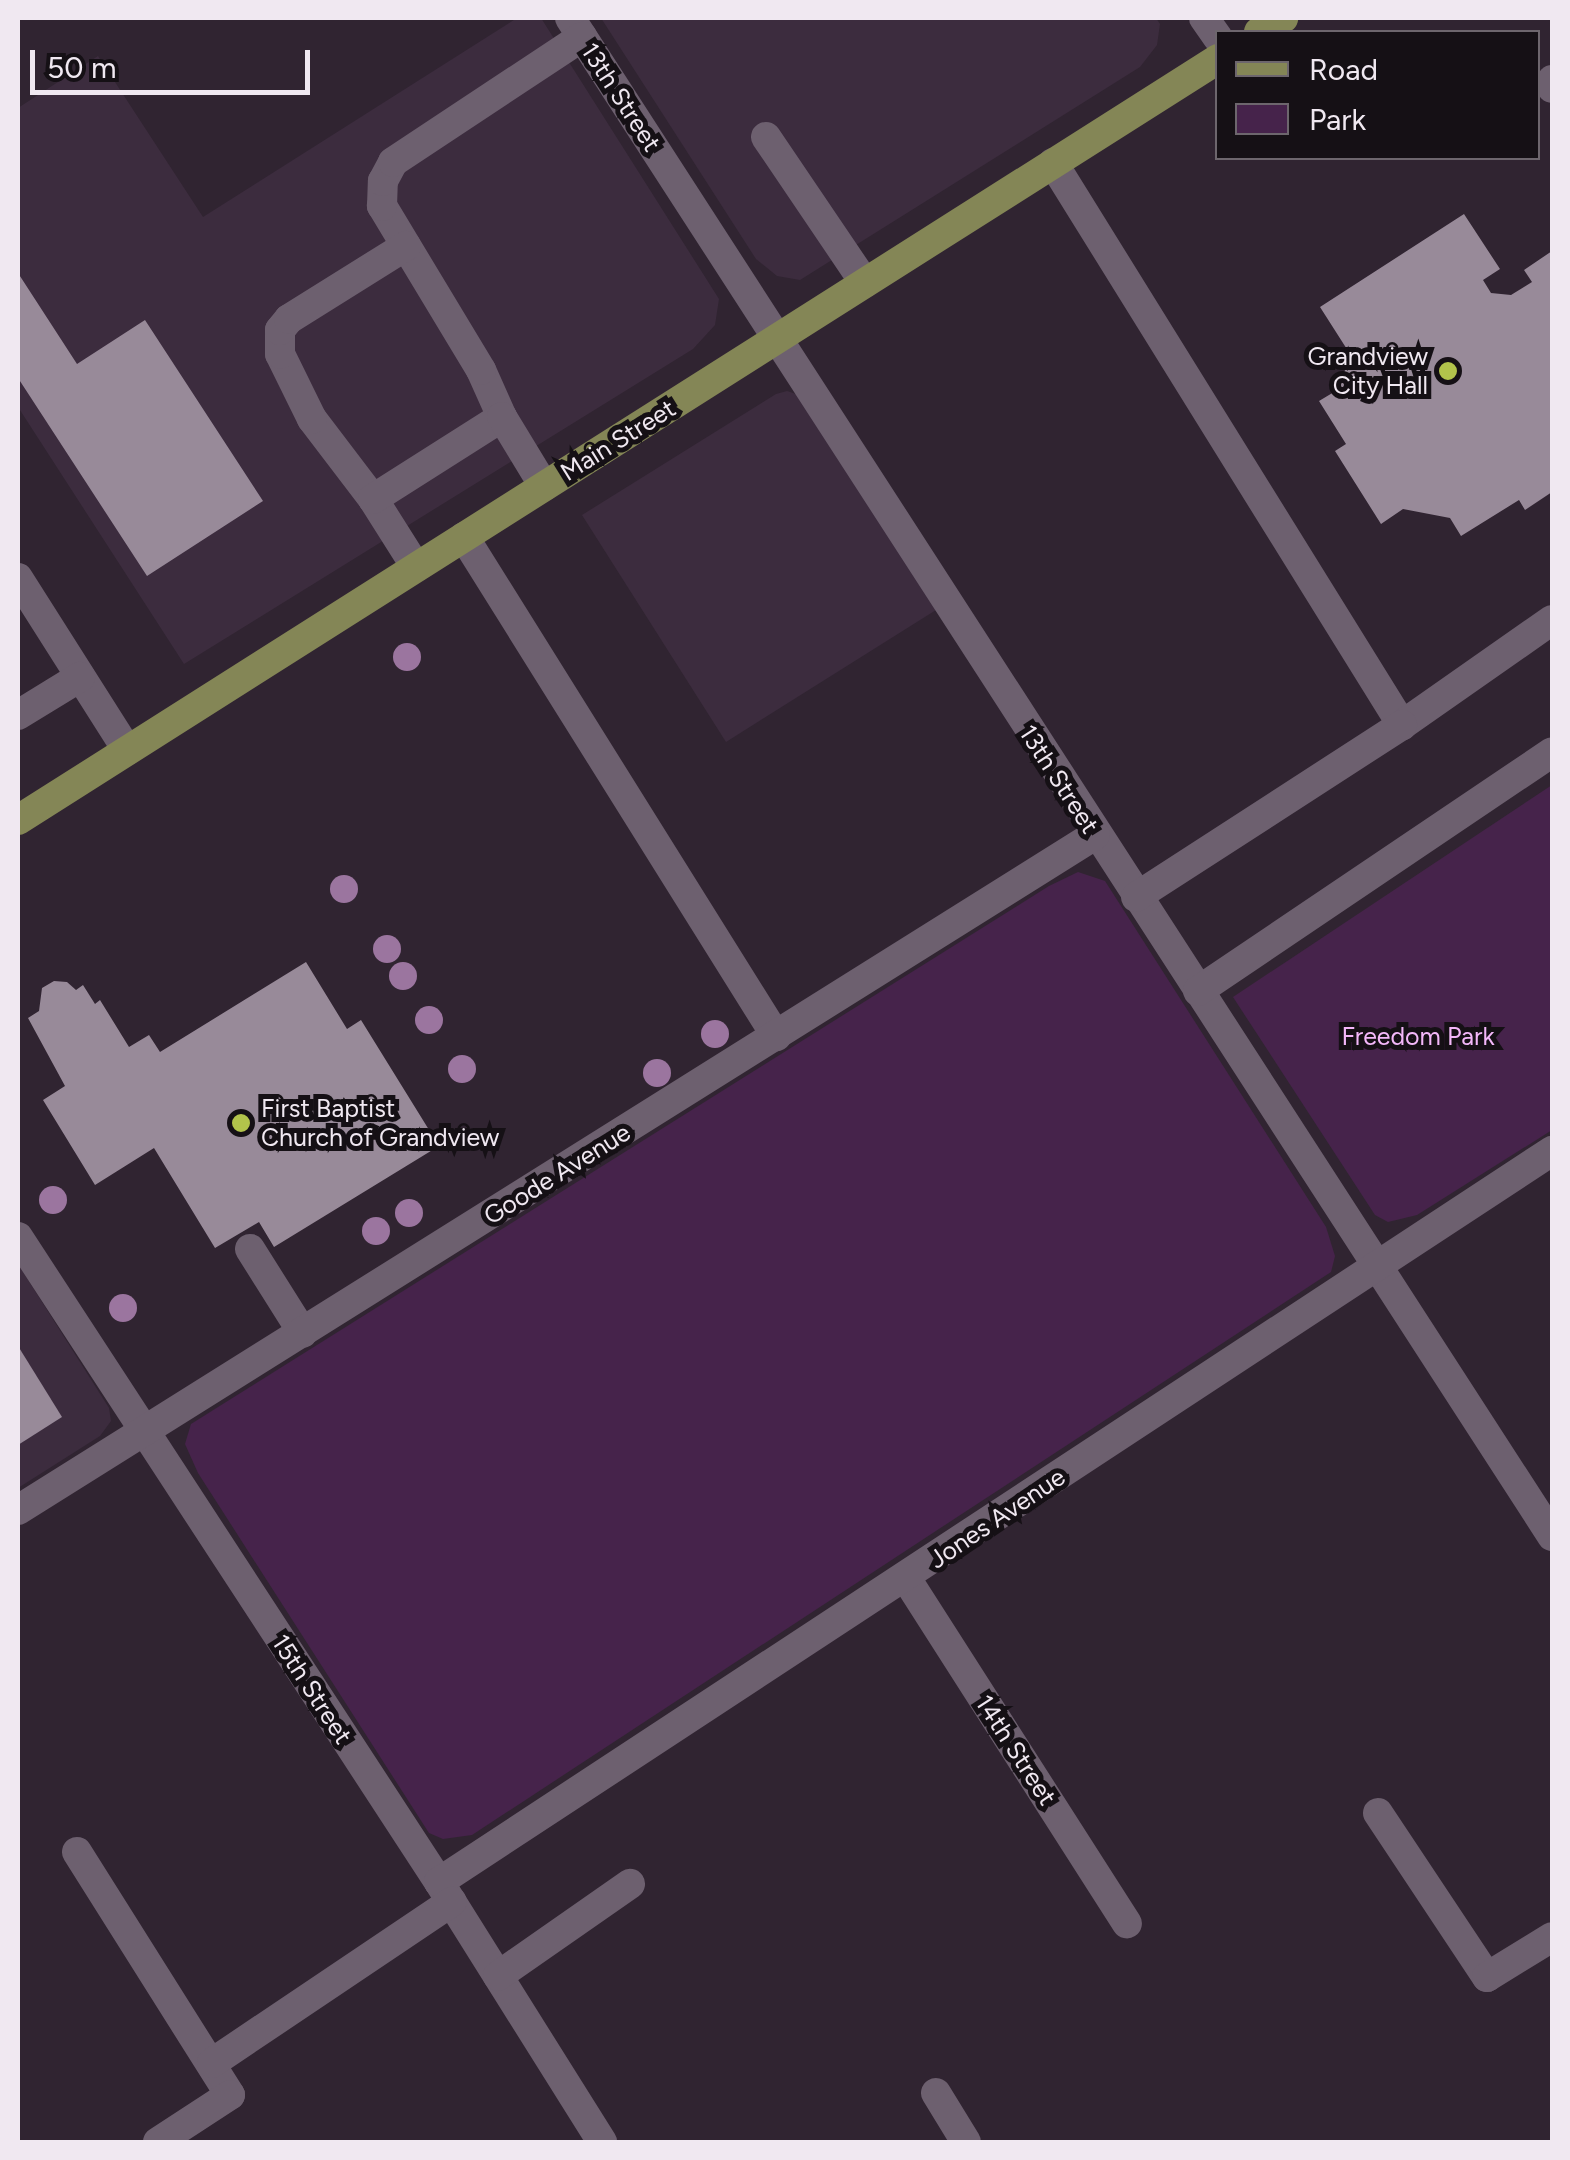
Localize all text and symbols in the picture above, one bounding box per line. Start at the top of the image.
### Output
scale bar [35,30,315,92]
legend [1215,30,1540,160]
street label: 13th Street [575,37,667,157]
text: 50 m [47,49,116,86]
text: Road [1309,51,1378,88]
text: Park [1309,101,1366,138]
place label: Grandview City Hall [1307,342,1428,401]
marker: Grandview City Hall [1437,360,1459,382]
street label: Main Street [555,393,681,487]
street label: 13th Street [1013,719,1105,839]
park label: Freedom Park [1341,1021,1495,1051]
place label: First Baptist Church of Grandview [261,1094,499,1153]
marker: First Baptist Church of Grandview [230,1112,252,1134]
street label: Goode Avenue [478,1117,636,1231]
street label: Jones Avenue [923,1462,1071,1574]
street label: 15th Street [266,1629,358,1749]
street label: 14th Street [969,1689,1063,1811]

